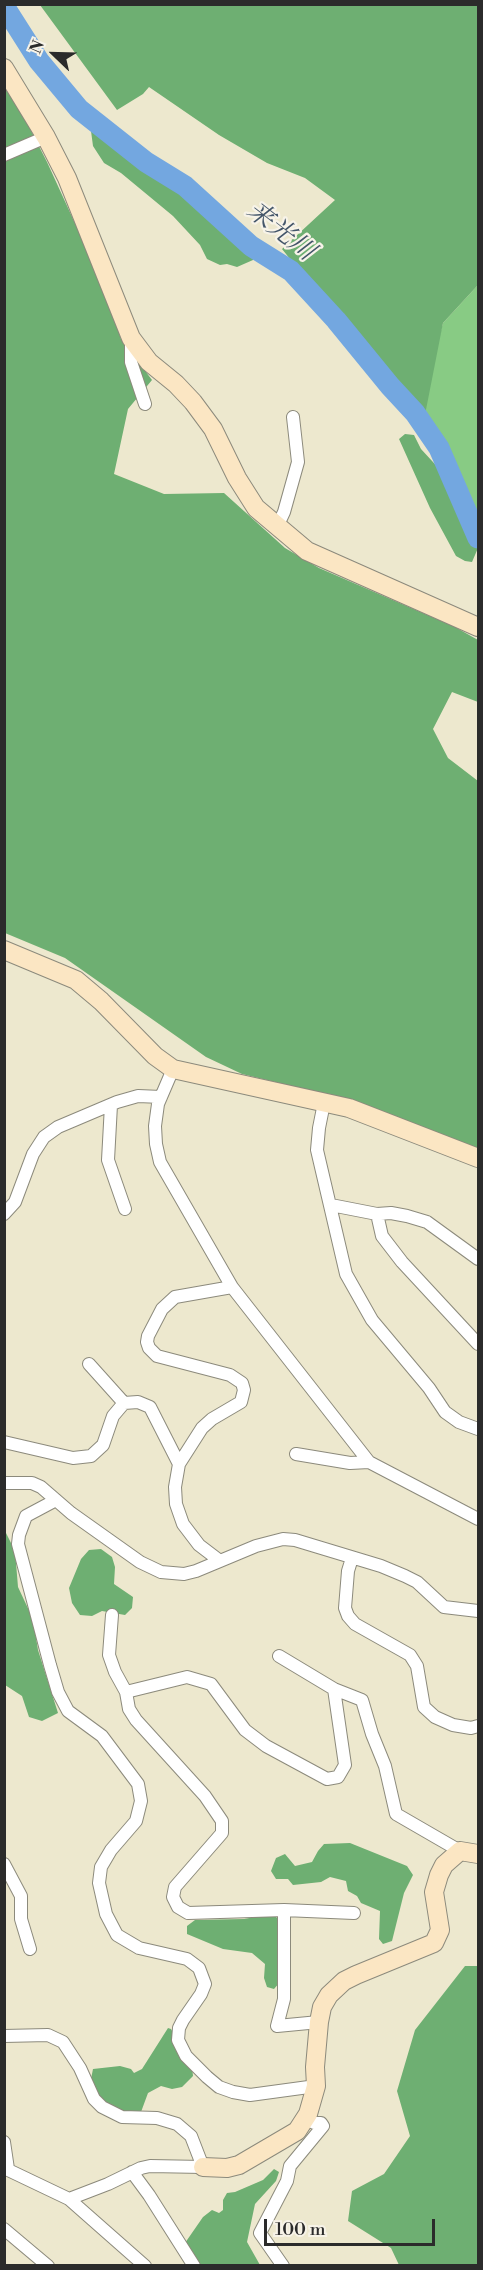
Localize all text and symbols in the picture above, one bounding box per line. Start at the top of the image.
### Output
north arrow [24,24,84,84]
text: N [26,37,49,57]
water label: 来光川 [240,196,320,268]
scale bar [267,2207,438,2245]
text: 100 m [275,2218,326,2241]

